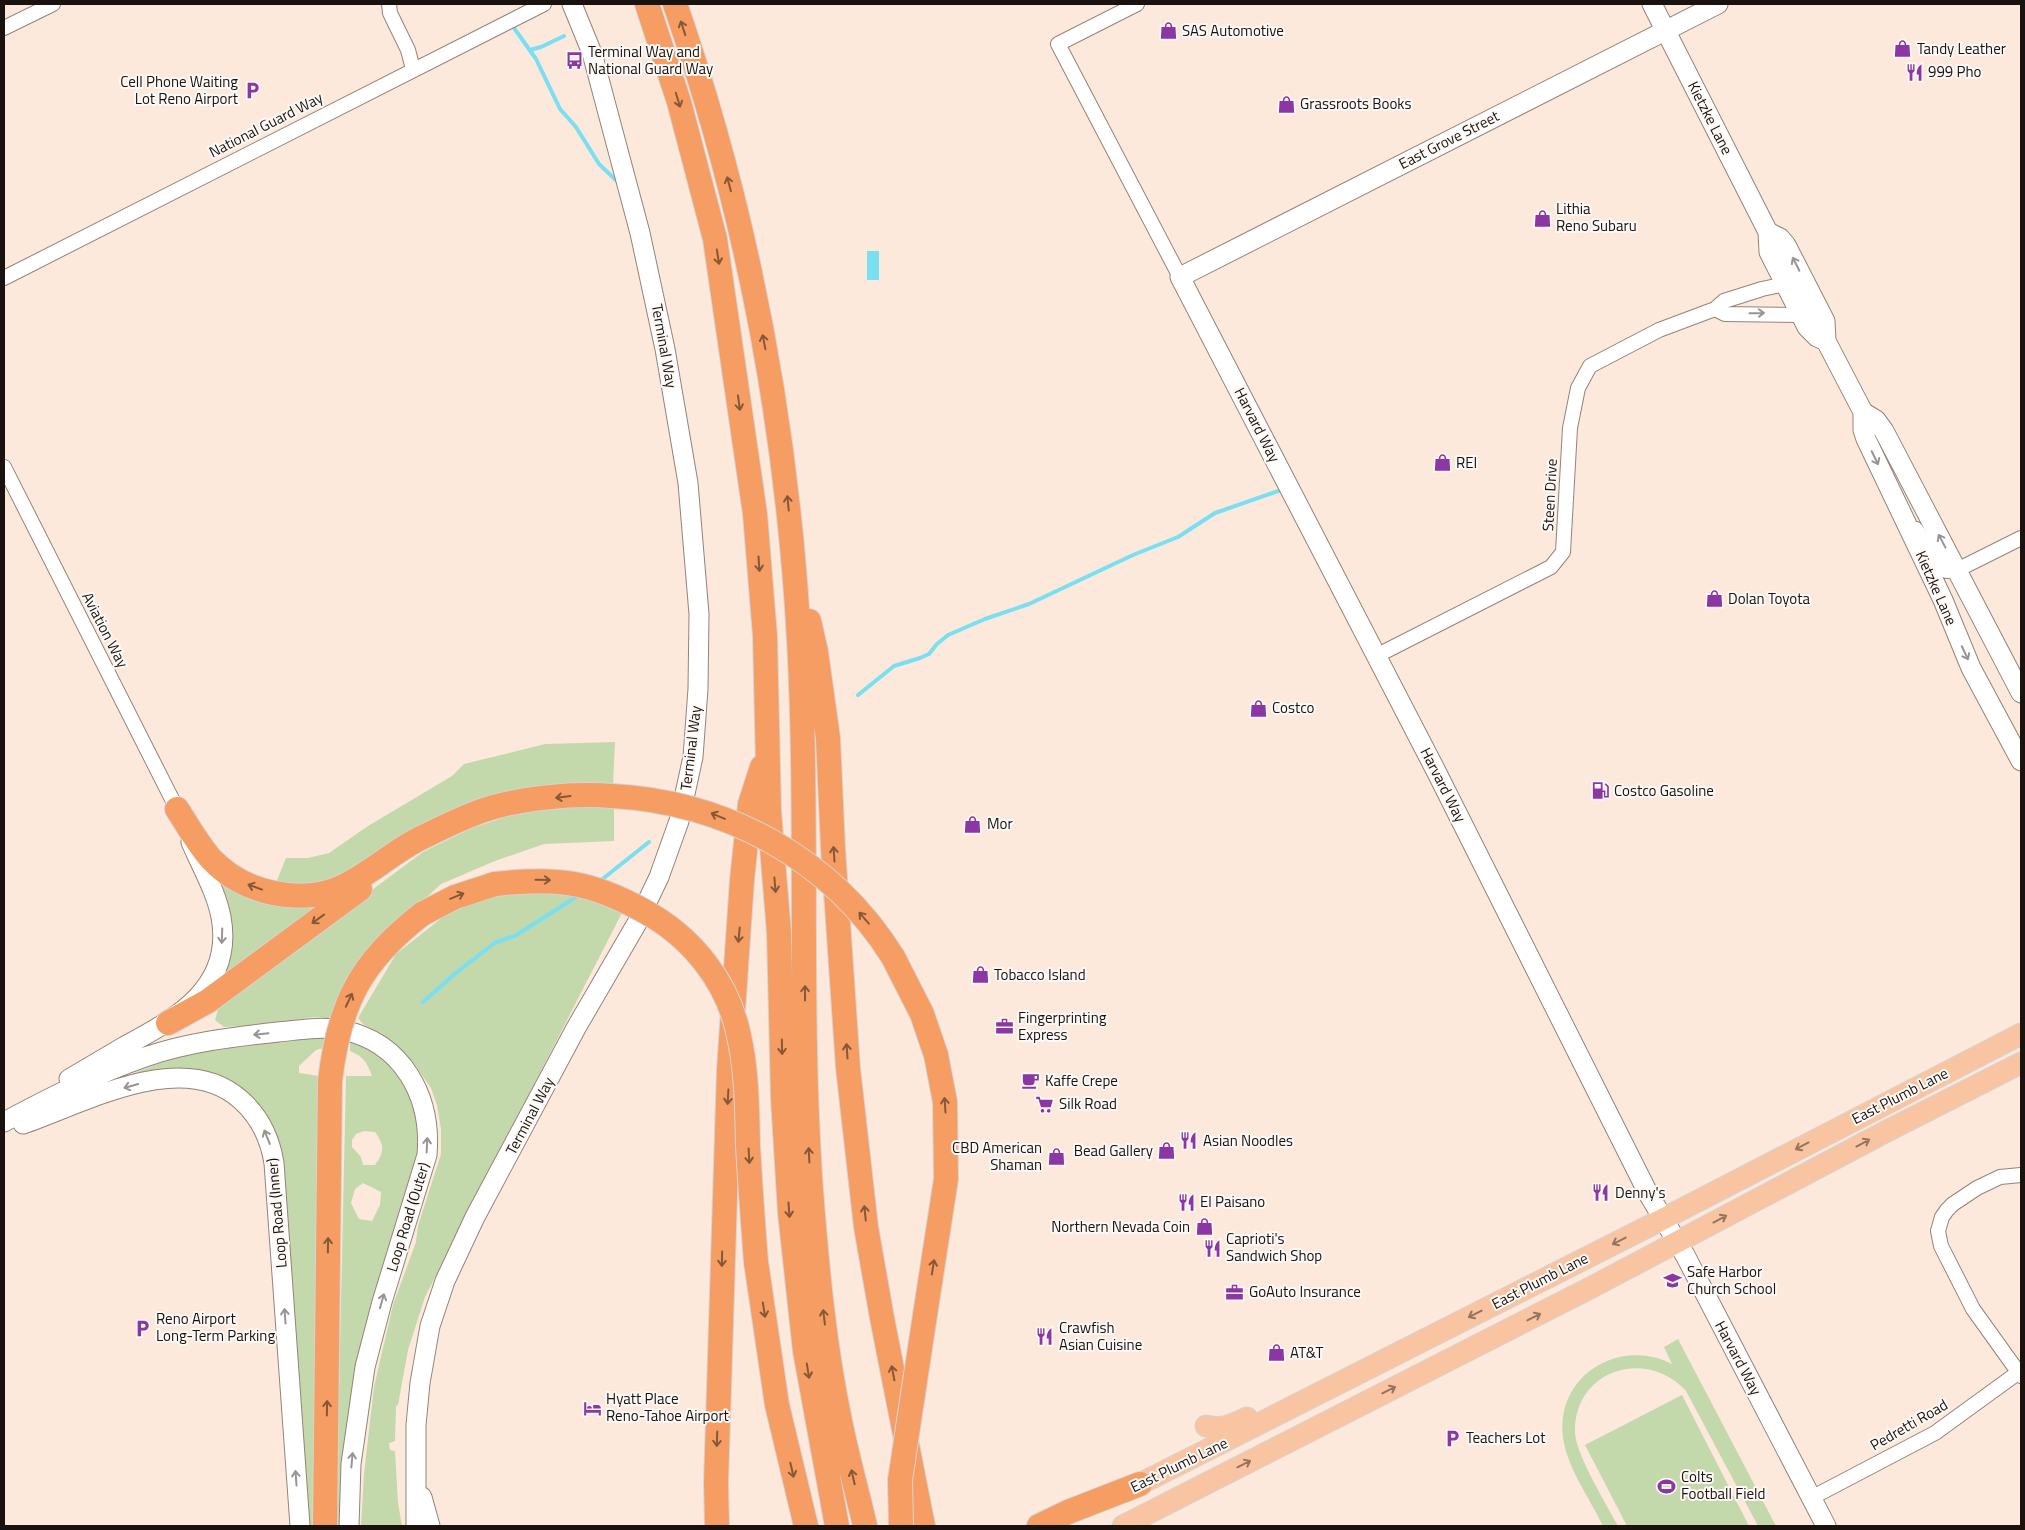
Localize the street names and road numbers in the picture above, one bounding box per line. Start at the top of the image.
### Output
street label: Kietzke Lane [1682,77,1739,158]
street label: National Guard Way [205,86,327,163]
street label: East Grove Street [1395,104,1504,175]
street label: Terminal Way [646,302,683,390]
street label: Harvard Way [1229,383,1286,466]
street label: Steen Drive [1536,458,1563,532]
street label: Kietzke Lane [1910,547,1963,629]
street label: Aviation Way [77,588,134,672]
street label: Terminal Way [674,704,707,792]
street label: Harvard Way [1415,743,1472,826]
street label: East Plumb Lane [1847,1061,1952,1130]
street label: Terminal Way [499,1073,560,1159]
street label: Loop Road (Inner) [260,1157,293,1269]
street label: Loop Road (Outer) [380,1159,435,1274]
street label: East Plumb Lane [1487,1246,1592,1315]
street label: Harvard Way [1709,1316,1768,1399]
street label: Pedretti Road [1866,1393,1952,1456]
street label: East Plumb Lane [1126,1431,1231,1498]

